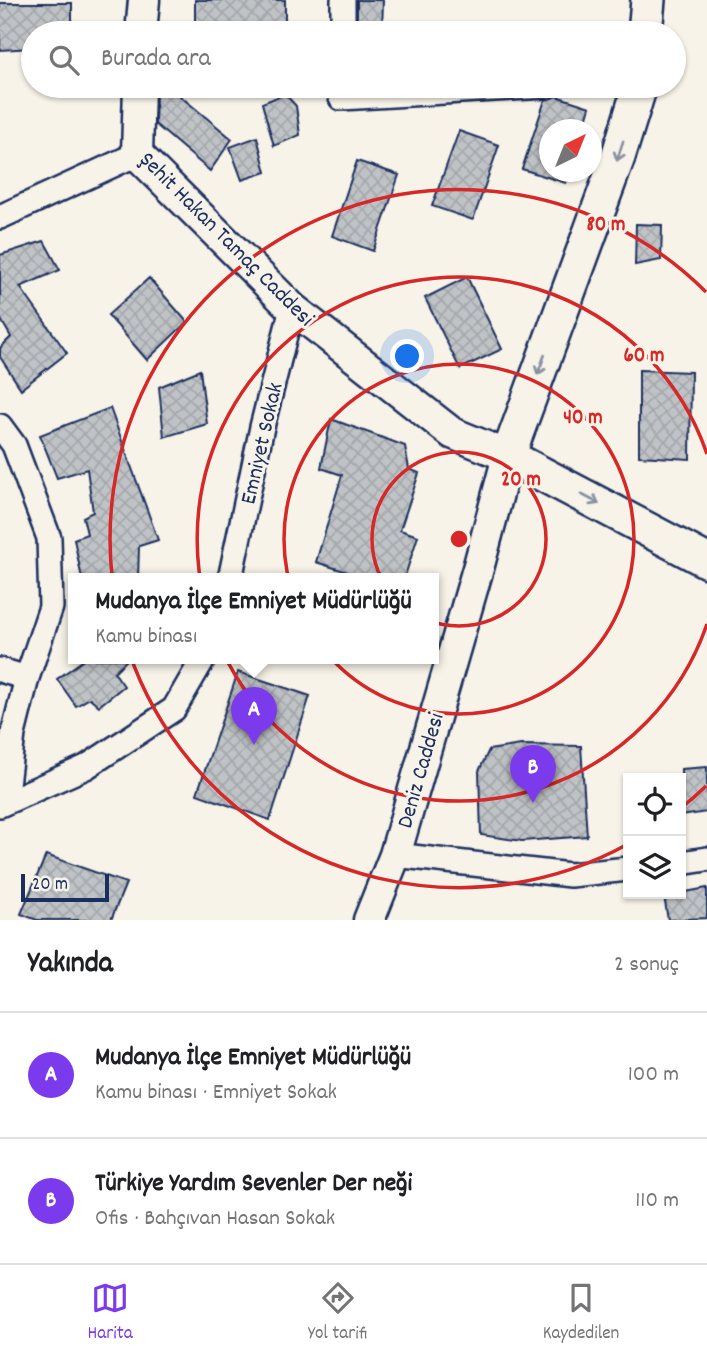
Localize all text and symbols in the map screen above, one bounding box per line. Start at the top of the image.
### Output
search box [21,21,686,98]
icon: search [45,41,83,79]
text: Burada ara [101,41,211,78]
north arrow [539,119,602,182]
one-way arrow [613,140,626,162]
street label: Şehit Hakan Tamaç Caddesi [131,146,320,335]
text: 80 m [586,211,626,241]
your location [390,339,424,373]
text: 60 m [624,342,664,372]
one-way arrow [534,353,547,375]
street label: Emniyet Sokak [233,380,293,508]
text: 40 m [563,404,603,434]
text: 20 m [501,466,541,496]
one-way arrow [579,492,599,506]
centre of rings [447,527,471,551]
popup [68,573,439,664]
text: Mudanya İlçe Emniyet Müdürlüğü [95,584,412,621]
text: Kamu binası [95,621,197,654]
pin: A [231,687,277,745]
street label: Deniz Caddesi [390,709,455,833]
pin: B [510,745,556,803]
map controls [623,773,686,899]
button: locate [623,773,686,836]
button: layers [623,836,686,899]
scale bar [21,871,108,903]
text: 20 m [32,872,68,899]
text: Yakında [28,944,113,987]
text: 2 sonuç [614,949,679,982]
text: Mudanya İlçe Emniyet Müdürlüğü [95,1040,411,1077]
text: A [45,1059,57,1092]
text: 100 m [628,1059,679,1092]
text: Kamu binası · Emniyet Sokak [95,1077,337,1110]
text: Türkiye Yardım Sevenler Der neği [95,1166,412,1203]
text: B [46,1185,56,1218]
text: 110 m [635,1185,679,1218]
text: Ofis · Bahçıvan Hasan Sokak [95,1203,335,1236]
tab: Harita [88,1279,133,1348]
tab: Yol tarifi [308,1279,367,1348]
tab: Kaydedilen [543,1279,619,1348]

